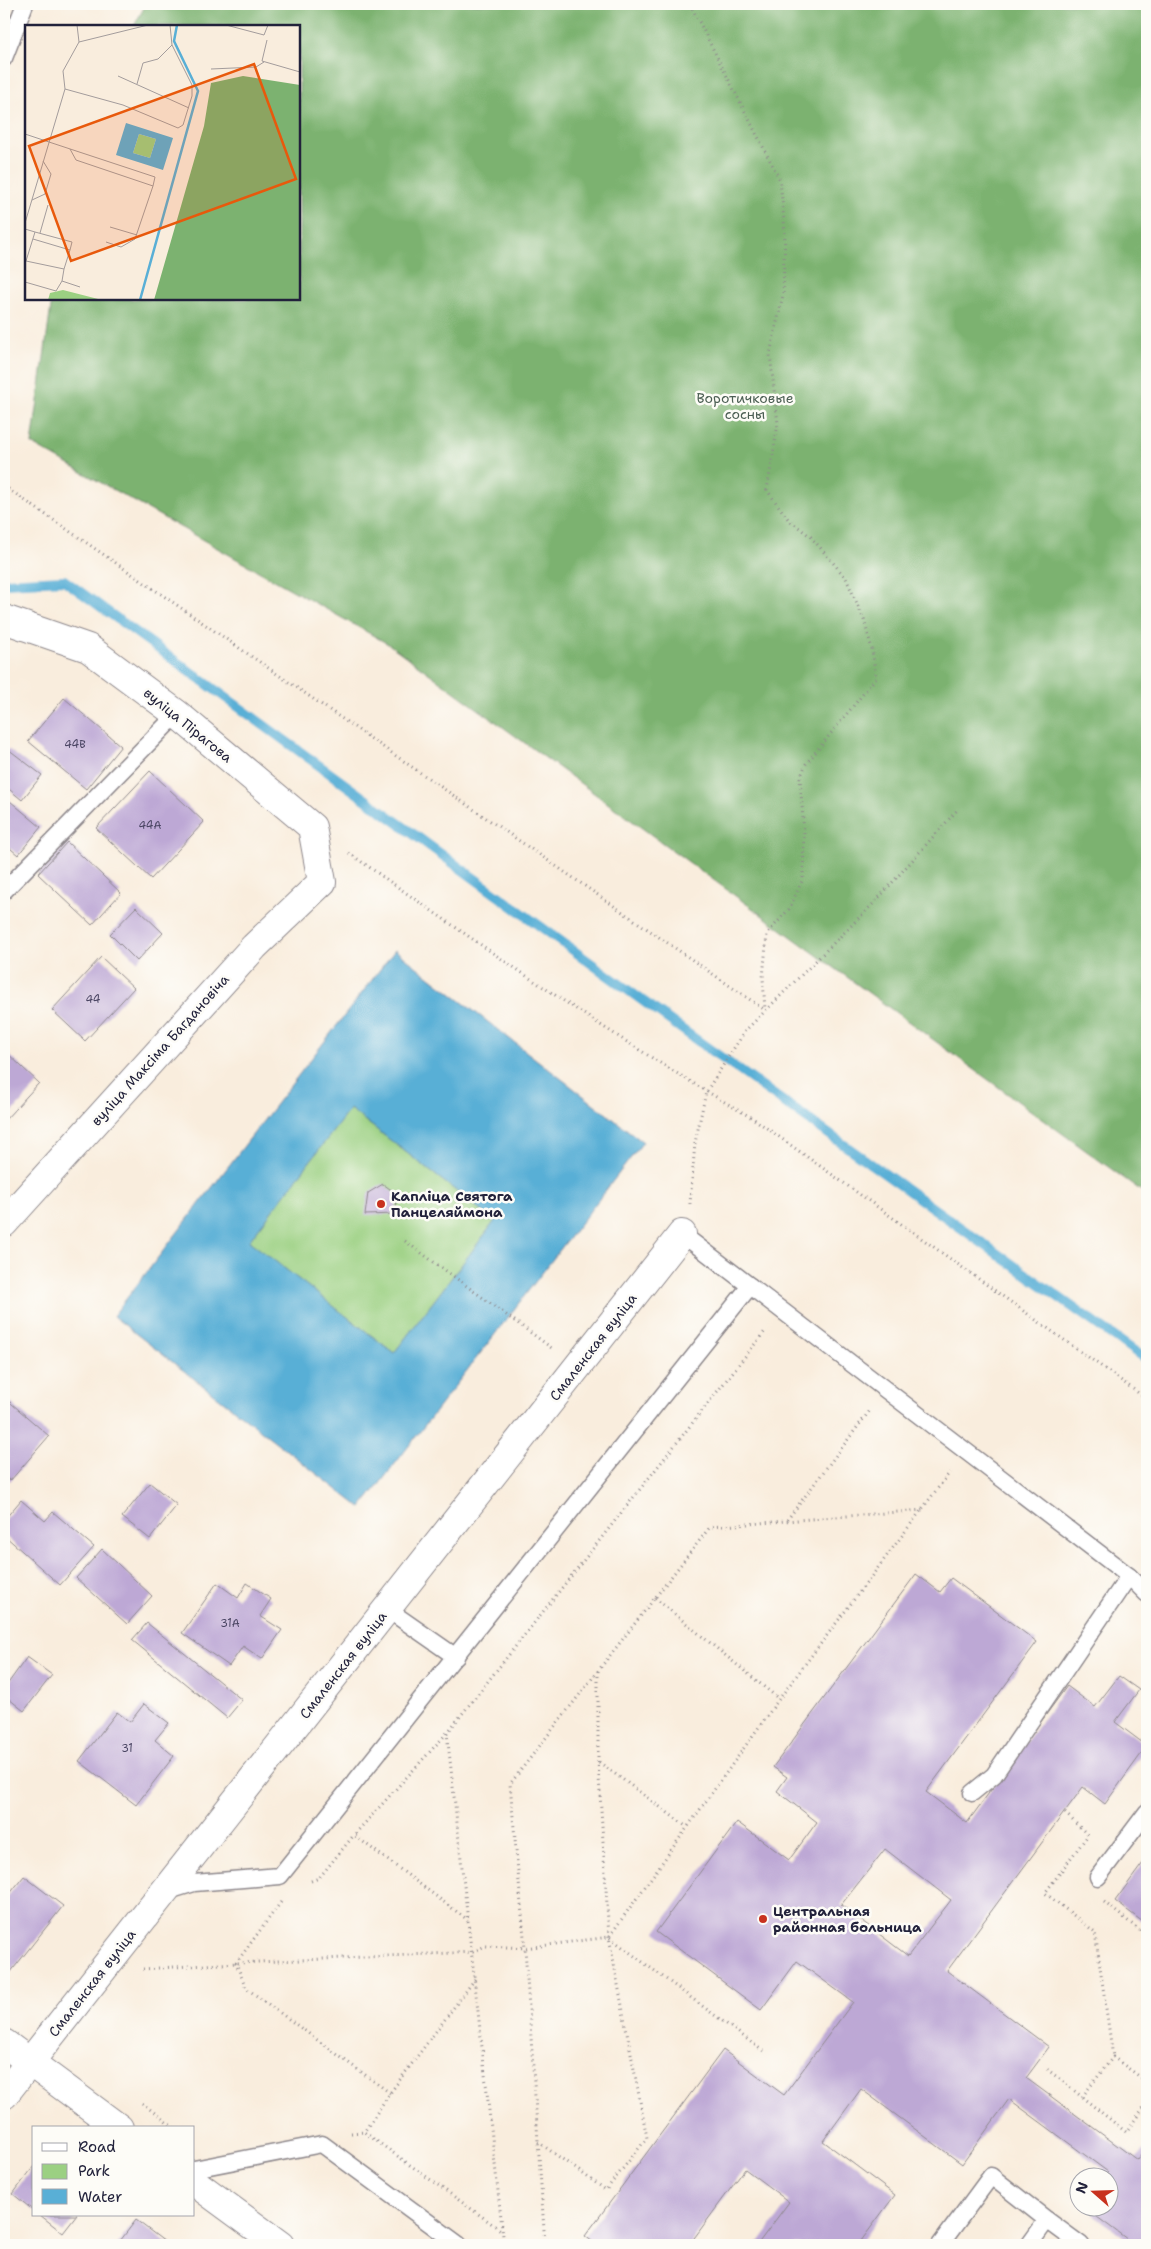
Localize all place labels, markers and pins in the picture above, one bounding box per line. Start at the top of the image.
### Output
place label: Капліца Святога Панцеляймона [391,1187,513,1221]
marker: Капліца Святога Панцеляймона [375,1198,387,1210]
place label: Центральная районная больница [773,1902,922,1936]
marker: Центральная районная больница [757,1913,769,1925]

